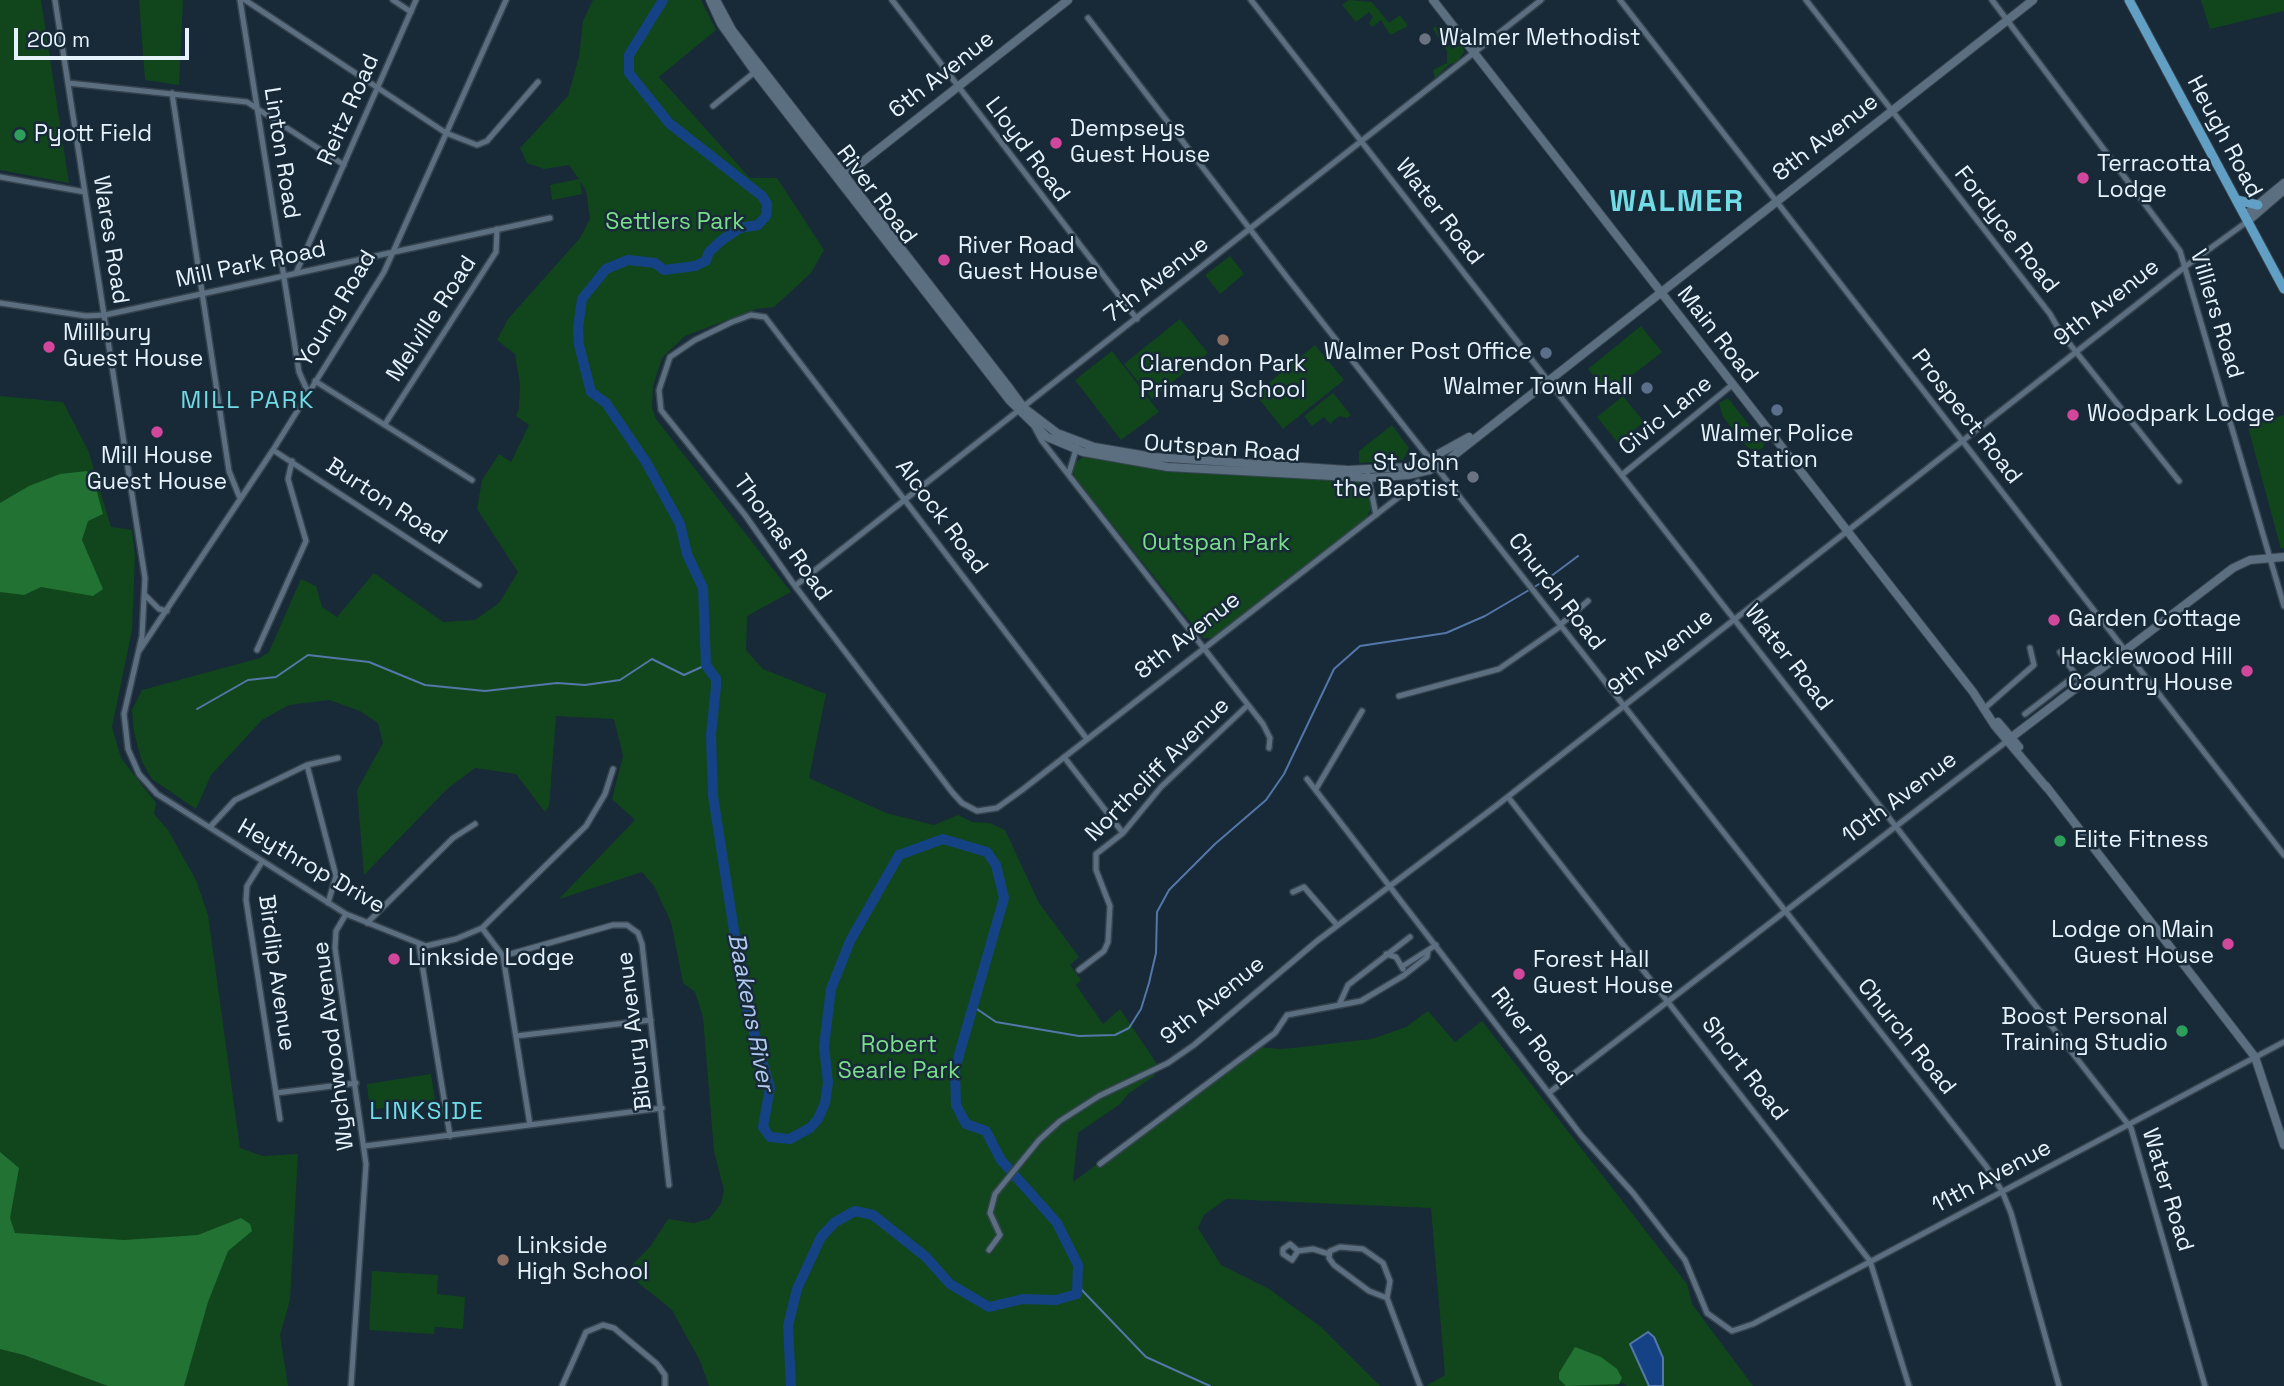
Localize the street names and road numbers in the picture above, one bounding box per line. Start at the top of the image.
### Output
street label: 6th Avenue [884,25,1000,125]
street label: Reitz Road [312,50,386,170]
street label: Heugh Road [2180,71,2268,203]
street label: Linton Road [257,85,305,221]
street label: 8th Avenue [1768,88,1884,188]
street label: Lloyd Road [979,92,1075,208]
street label: River Road [830,140,922,250]
street label: Water Road [1389,153,1489,271]
street label: Fordyce Road [1948,161,2064,299]
street label: Wares Road [86,174,134,306]
street label: 7th Avenue [1099,231,1215,329]
street label: Mill Park Road [173,236,329,294]
street label: Young Road [291,246,383,372]
street label: Villiers Road [2183,246,2249,382]
street label: Melville Road [381,251,483,387]
street label: 9th Avenue [2049,253,2165,353]
street label: Main Road [1671,281,1763,389]
street label: Prospect Road [1905,344,2027,490]
street label: Civic Lane [1614,370,1718,462]
street label: Outspan Road [1143,430,1301,468]
street label: Burton Road [320,453,452,551]
street label: Alcock Road [889,454,993,580]
street label: Thomas Road [727,470,837,606]
street label: Church Road [1502,528,1610,656]
street label: 8th Avenue [1130,586,1246,686]
street label: Water Road [1738,599,1838,717]
street label: 9th Avenue [1603,603,1719,703]
street label: Northcliff Avenue [1080,692,1236,848]
street label: 10th Avenue [1837,746,1963,850]
street label: Heythrop Drive [232,814,390,920]
street label: Birdlip Avenue [251,893,301,1053]
street label: Wychwood Avenue [307,940,361,1152]
street label: Bibury Avenue [612,950,658,1112]
street label: 9th Avenue [1155,951,1271,1051]
street label: Church Road [1851,973,1961,1101]
street label: River Road [1484,983,1578,1091]
street label: Short Road [1695,1012,1793,1126]
street label: Water Road [2135,1125,2199,1255]
street label: 11th Avenue [1928,1134,2056,1220]

